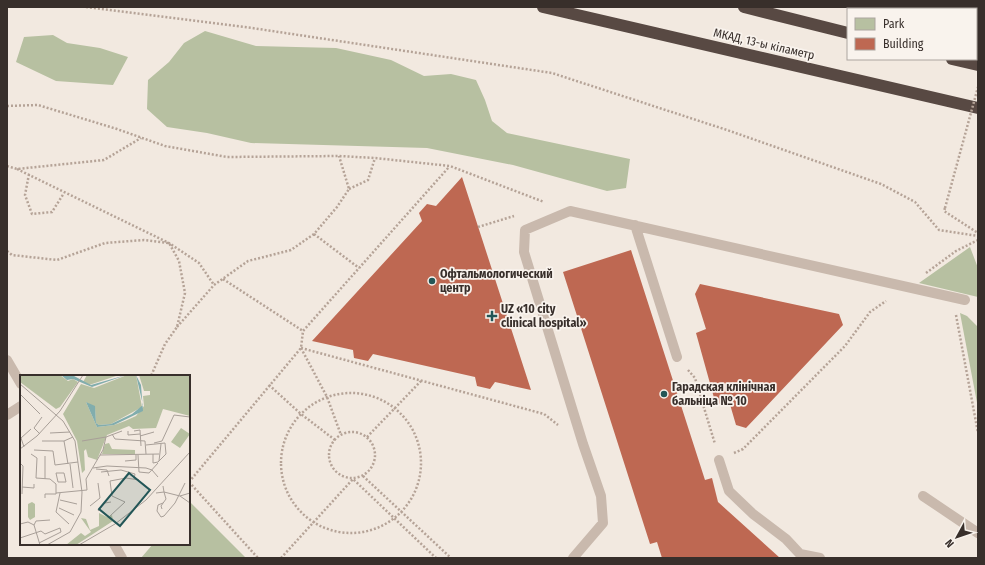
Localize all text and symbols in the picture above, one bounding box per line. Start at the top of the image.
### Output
legend [847,8,977,60]
text: Park [883,17,905,31]
street label: МКАД, 13-ы кіламетр [712,26,816,62]
text: Building [883,37,924,51]
place label: Офтальмологический центр [440,267,553,295]
marker: Офтальмологический центр [427,276,437,286]
place label: UZ «10 city clinical hospital» [501,302,587,330]
marker: UZ «10 city clinical hospital» [486,310,498,322]
inset map [20,375,190,545]
place label: Гарадская клінічная бальніца № 10 [672,380,776,408]
marker: Гарадская клінічная бальніца № 10 [659,389,669,399]
north arrow [937,517,977,557]
text: N [943,536,957,550]

